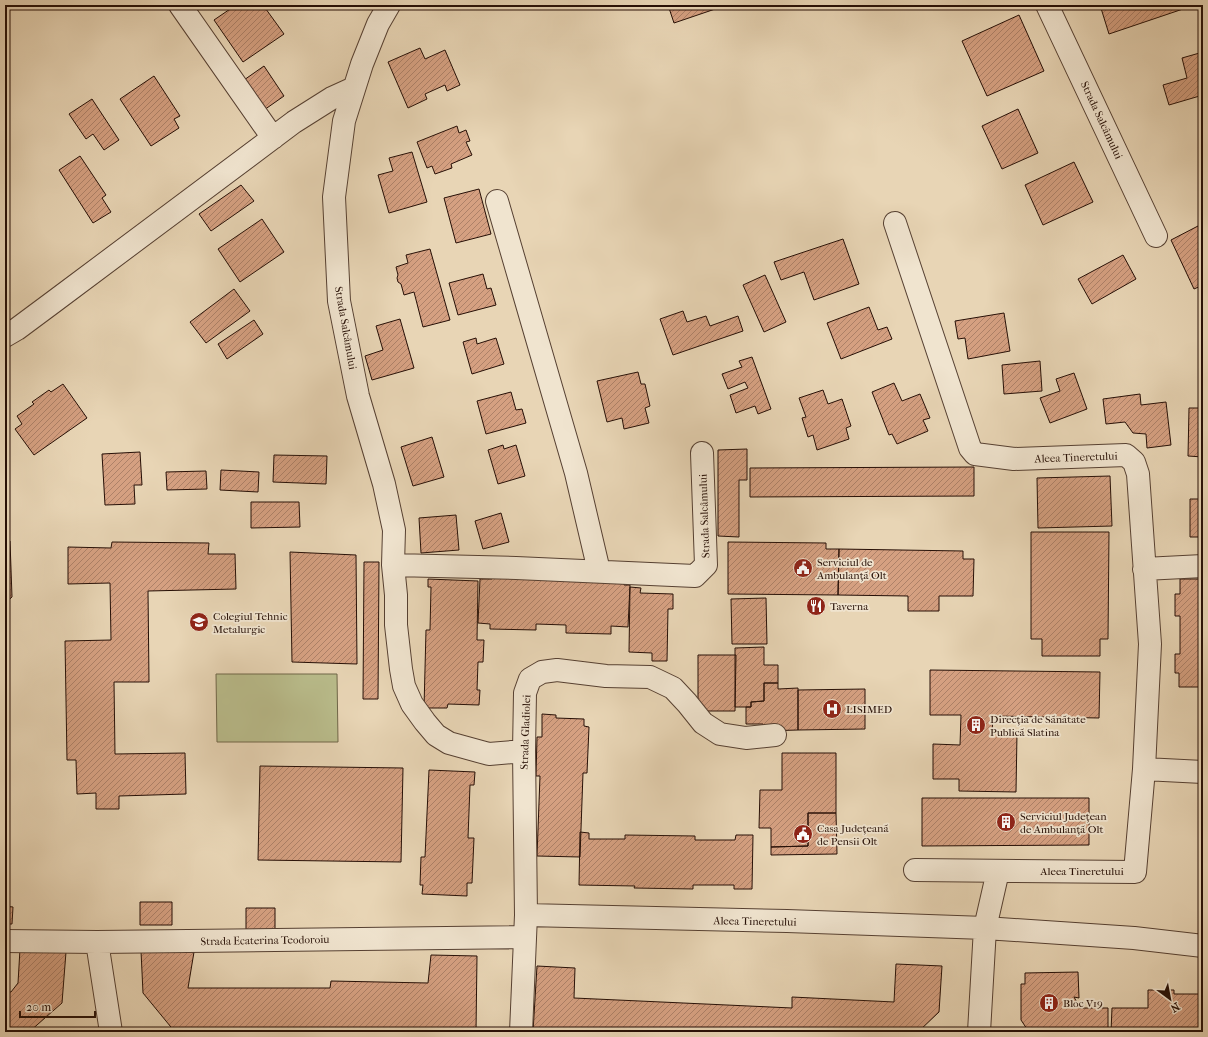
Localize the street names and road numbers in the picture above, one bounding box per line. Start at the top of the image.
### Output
street label: Strada Salcâmului [1078,79,1126,162]
street label: Strada Salcâmului [332,285,359,371]
street label: Aleea Tineretului [1033,450,1119,465]
street label: Strada Salcâmului [697,473,712,558]
street label: Strada Gladiolei [518,694,533,770]
street label: Aleea Tineretului [1039,865,1124,878]
street label: Aleea Tineretului [712,914,797,929]
street label: Strada Ecaterina Teodoroiu [200,933,330,948]

